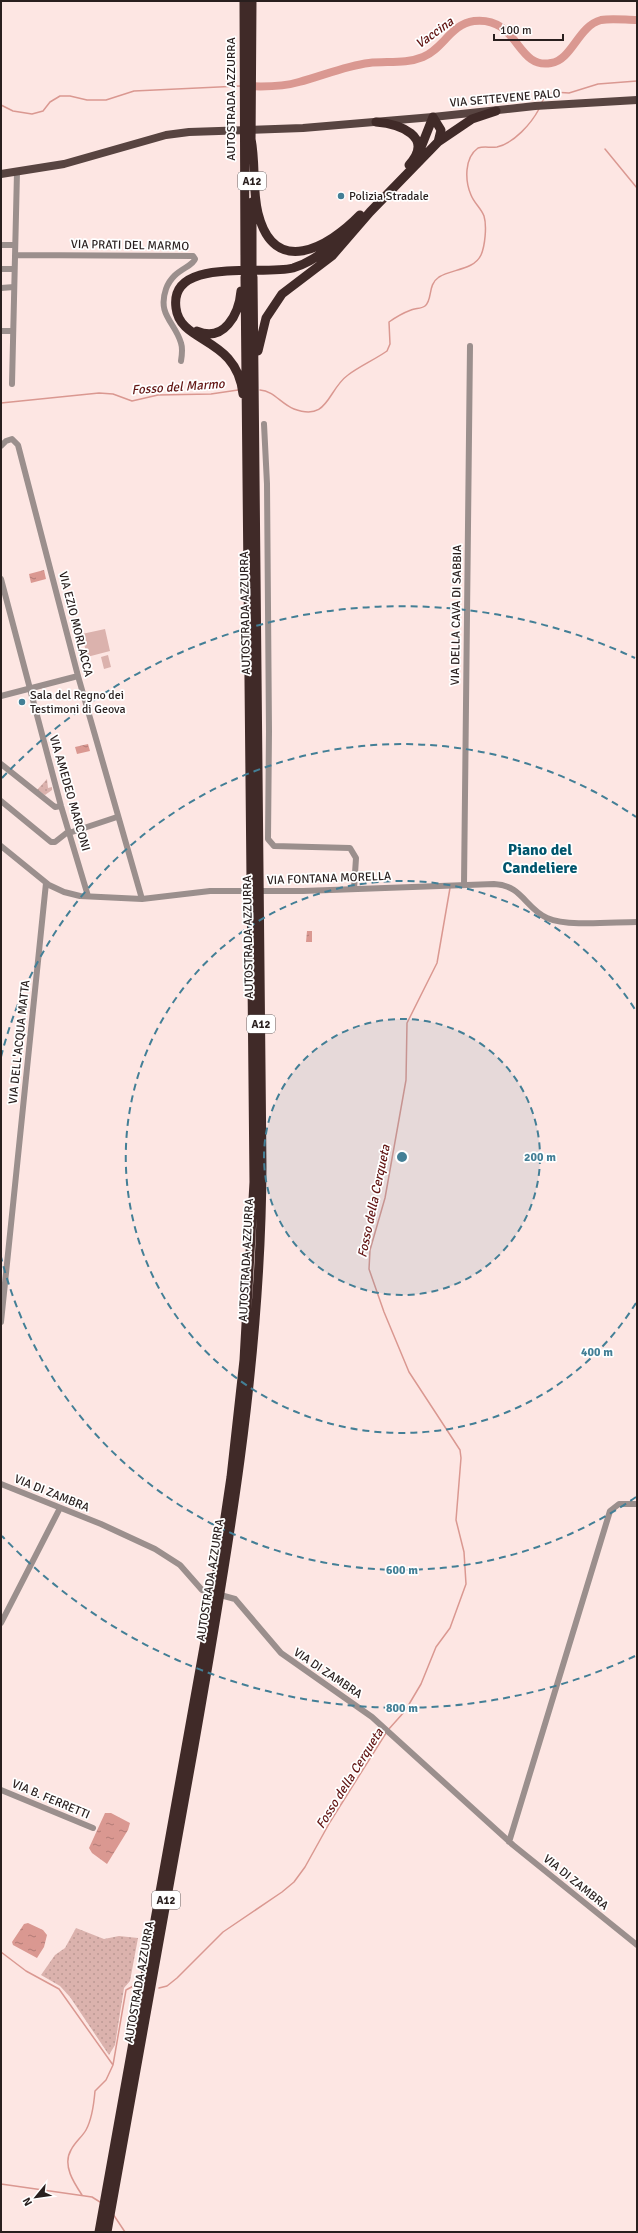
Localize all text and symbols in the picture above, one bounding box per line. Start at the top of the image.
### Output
water label: Vaccina [412,13,457,52]
scale bar [494,16,563,42]
text: 100 m [500,23,532,38]
street label: AUTOSTRADA AZZURRA [224,37,239,161]
street label: VIA SETTEVENE PALO [449,86,561,111]
road number: A12 [238,172,266,190]
place label: Polizia Stradale [349,189,429,204]
marker: Polizia Stradale [336,191,346,201]
street label: VIA PRATI DEL MARMO [71,237,189,254]
water label: Fosso del Marmo [131,376,226,398]
street label: VIA DELLA CAVA DI SABBIA [448,544,465,686]
street label: AUTOSTRADA AZZURRA [237,550,254,675]
street label: VIA EZIO MORLACCA [55,570,96,679]
place label: Sala del Regno dei Testimoni di Geova [30,688,126,717]
marker: Sala del Regno dei Testimoni di Geova [17,697,27,707]
street label: VIA AMEDEO MARCONI [46,733,93,853]
district label: Piano del Candeliere [503,840,577,878]
street label: VIA FONTANA MORELLA [267,869,392,888]
street label: AUTOSTRADA AZZURRA [240,874,257,999]
street label: VIA DELL'ACQUA MATTA [6,979,34,1105]
road number: A12 [247,1015,275,1033]
water label: Fosso della Cerqueta [354,1143,394,1259]
centre of rings [395,1150,409,1164]
text: 200 m [524,1150,556,1165]
street label: AUTOSTRADA AZZURRA [236,1197,257,1322]
text: 400 m [581,1345,613,1360]
street label: VIA DI ZAMBRA [12,1472,92,1516]
street label: AUTOSTRADA AZZURRA [193,1517,228,1642]
text: 600 m [386,1563,418,1578]
street label: VIA DI ZAMBRA [290,1645,366,1702]
text: 800 m [386,1701,418,1716]
water label: Fosso della Cerqueta [313,1725,387,1832]
street label: VIA B. FERRETTI [9,1776,92,1823]
street label: VIA DI ZAMBRA [540,1851,612,1914]
road number: A12 [152,1891,180,1909]
street label: AUTOSTRADA AZZURRA [121,1919,158,2044]
north arrow [16,2177,56,2217]
text: N [20,2195,35,2208]

